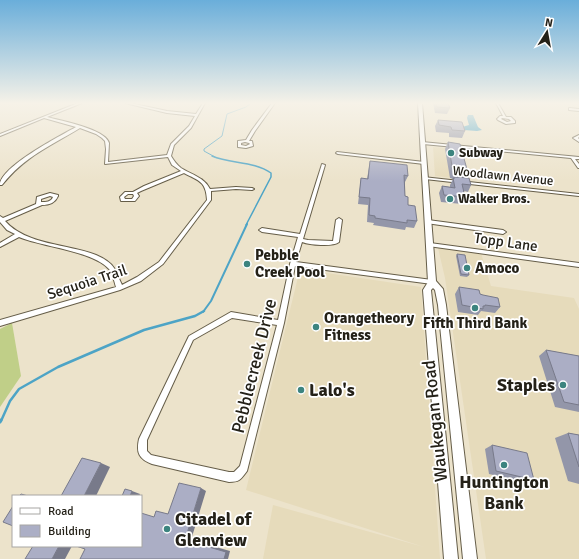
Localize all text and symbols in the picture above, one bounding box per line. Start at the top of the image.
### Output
north arrow [527,12,567,52]
text: N [544,16,554,30]
place label: Subway [459,145,504,161]
marker: Subway [446,148,456,158]
street label: Woodlawn Avenue [452,163,554,189]
place label: Walker Bros. [458,191,531,207]
marker: Walker Bros. [445,194,455,204]
street label: Topp Lane [473,229,539,255]
place label: Pebble Creek Pool [255,246,325,281]
marker: Pebble Creek Pool [242,259,252,269]
place label: Amoco [475,259,520,277]
street label: Sequoia Trail [45,261,129,303]
marker: Amoco [462,263,472,273]
street label: Pebblecreek Drive [227,296,281,436]
marker: Fifth Third Bank [470,303,480,313]
place label: Orangetheory Fitness [324,309,415,344]
place label: Fifth Third Bank [423,314,527,332]
marker: Orangetheory Fitness [311,322,321,332]
street label: Waukegan Road [418,359,452,483]
place label: Staples [497,374,555,396]
place label: Lalo's [309,379,355,401]
marker: Staples [558,380,568,390]
marker: Lalo's [296,385,306,395]
marker: Huntington Bank [499,460,509,470]
place label: Huntington Bank [459,471,549,514]
legend [12,495,142,547]
text: Road [48,504,74,519]
place label: Citadel of Glenview [175,508,253,551]
text: Building [48,524,91,539]
marker: Citadel of Glenview [162,524,172,534]

